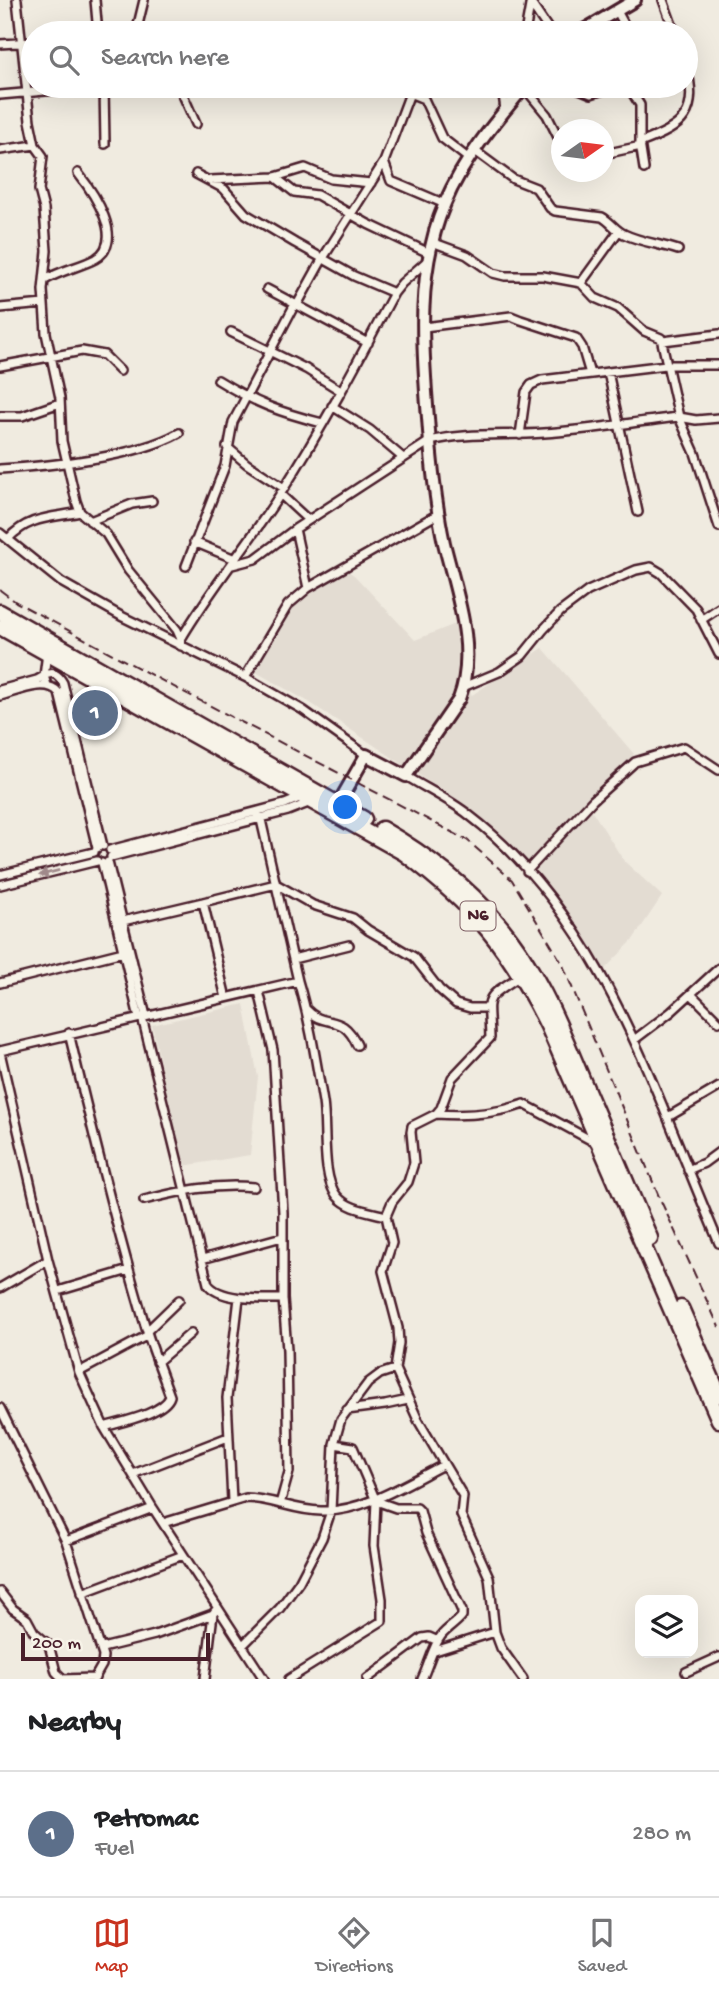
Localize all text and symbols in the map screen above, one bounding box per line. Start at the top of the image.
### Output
search box [21,21,698,98]
icon: search [45,41,83,79]
text: Search here [101,44,229,75]
north arrow [551,119,614,182]
pin: 1 [72,687,118,739]
your location [328,790,362,824]
one-way arrow [37,868,59,879]
road number: N6 [461,902,496,931]
map controls [635,1595,698,1658]
button: layers [635,1595,698,1658]
scale bar [21,1630,210,1662]
text: 200 m [32,1633,81,1656]
text: Nearby [28,1707,121,1742]
text: Petromac [95,1805,198,1836]
text: 1 [46,1821,56,1848]
text: 280 m [632,1821,691,1848]
text: Fuel [95,1836,135,1863]
tab: Map [93,1914,131,1979]
tab: Directions [316,1914,393,1979]
tab: Saved [578,1914,626,1979]

